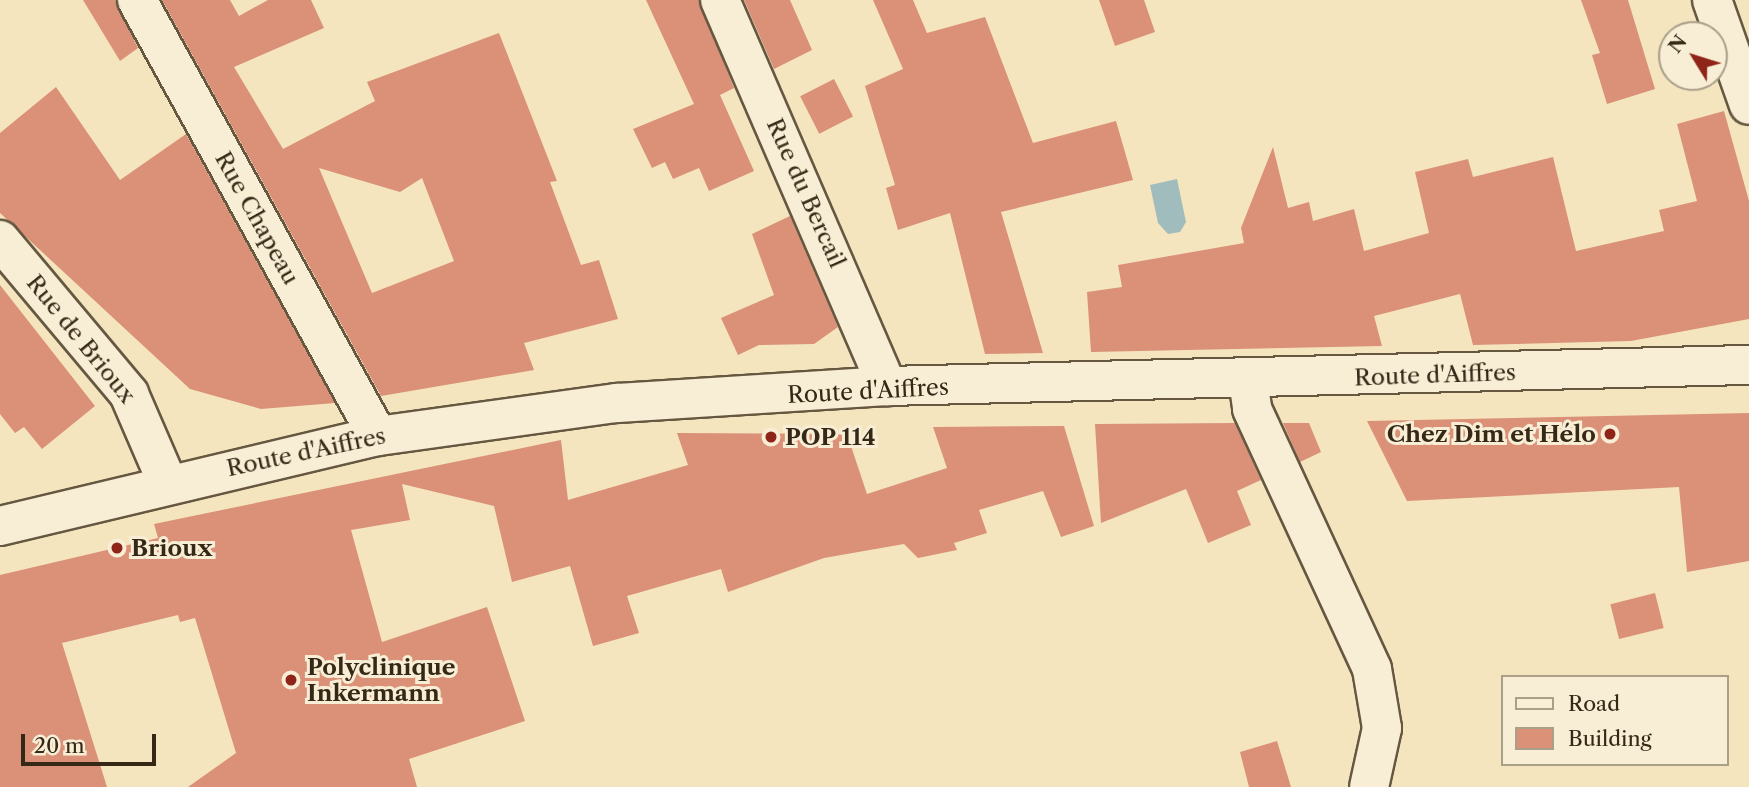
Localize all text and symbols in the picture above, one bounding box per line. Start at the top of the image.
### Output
north arrow [1658,21,1728,91]
text: N [1663,30,1692,58]
street label: Rue du Bercail [761,114,851,272]
street label: Rue Chapeau [209,147,305,289]
street label: Rue de Brioux [21,269,141,409]
street label: Route d'Aiffres [1354,358,1516,392]
street label: Route d'Aiffres [786,373,950,409]
place label: Chez Dim et Hélo [1387,420,1596,448]
street label: Route d'Aiffres [224,422,388,482]
place label: POP 114 [785,423,876,451]
marker: Chez Dim et Hélo [1602,426,1618,442]
marker: POP 114 [763,429,779,445]
place label: Brioux [131,534,212,562]
marker: Brioux [109,540,125,556]
place label: Polyclinique Inkermann [307,653,455,707]
marker: Polyclinique Inkermann [281,670,301,690]
legend [1500,675,1728,766]
text: Road [1568,691,1620,716]
scale bar [24,720,159,764]
text: Building [1568,726,1652,751]
text: 20 m [34,733,85,758]

